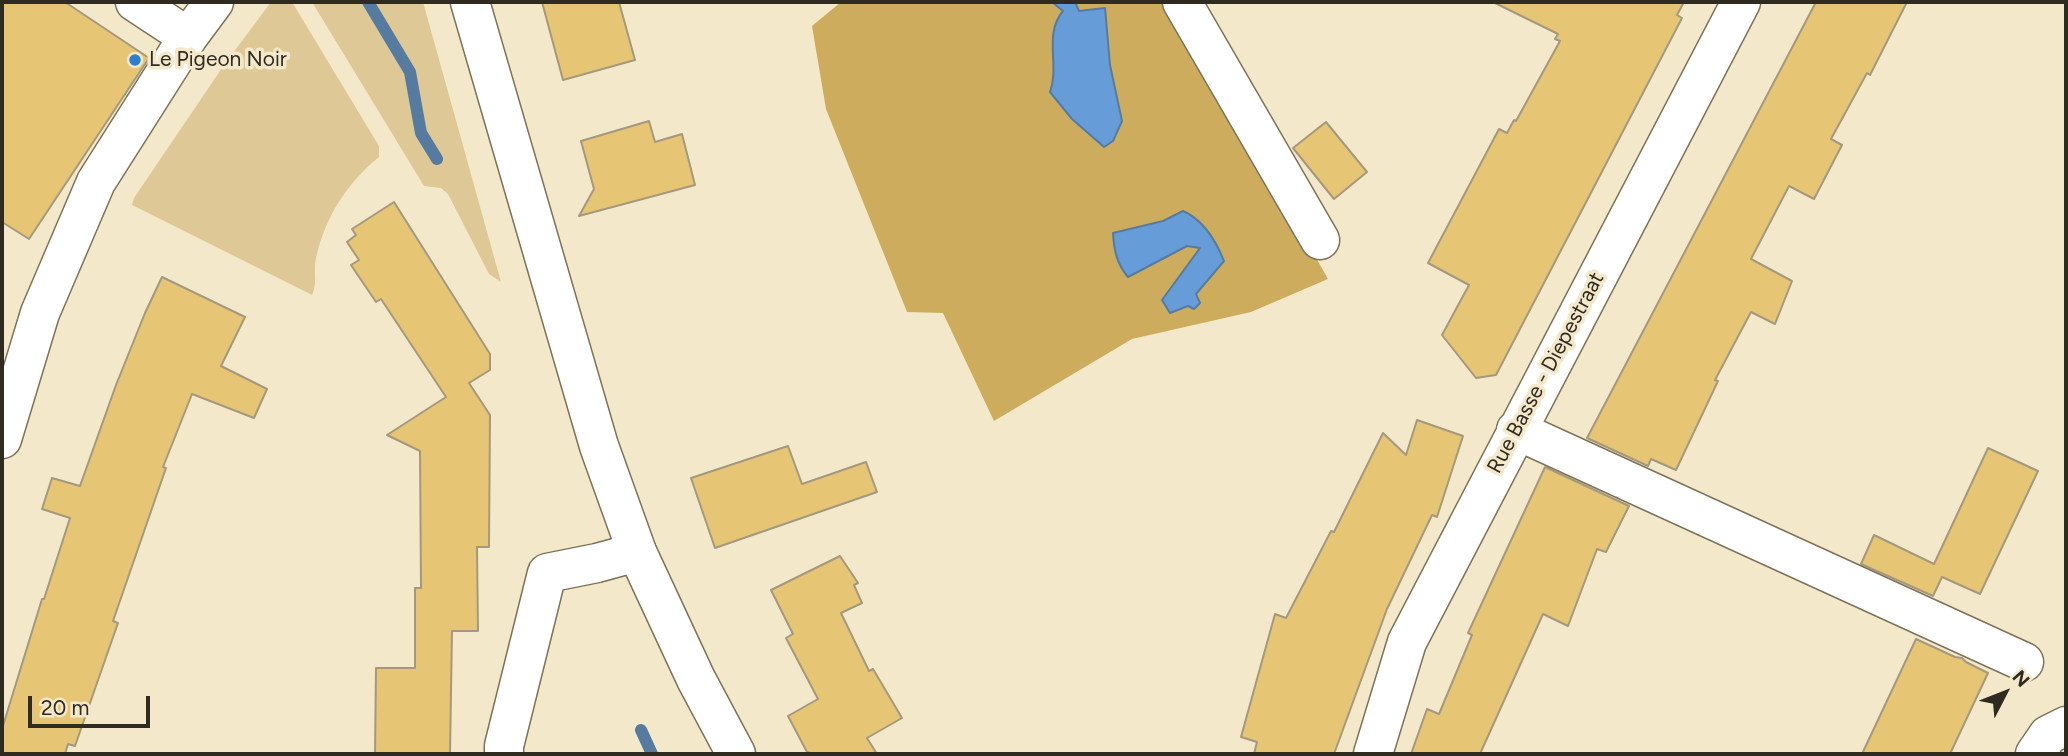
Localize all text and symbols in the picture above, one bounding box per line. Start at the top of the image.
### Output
place label: Le Pigeon Noir [149,47,287,73]
marker: Le Pigeon Noir [127,52,143,68]
street label: Rue Basse - Diepestraat [1482,268,1610,478]
north arrow [1970,658,2040,728]
text: N [2008,665,2034,692]
scale bar [32,682,154,726]
text: 20 m [41,695,89,720]

